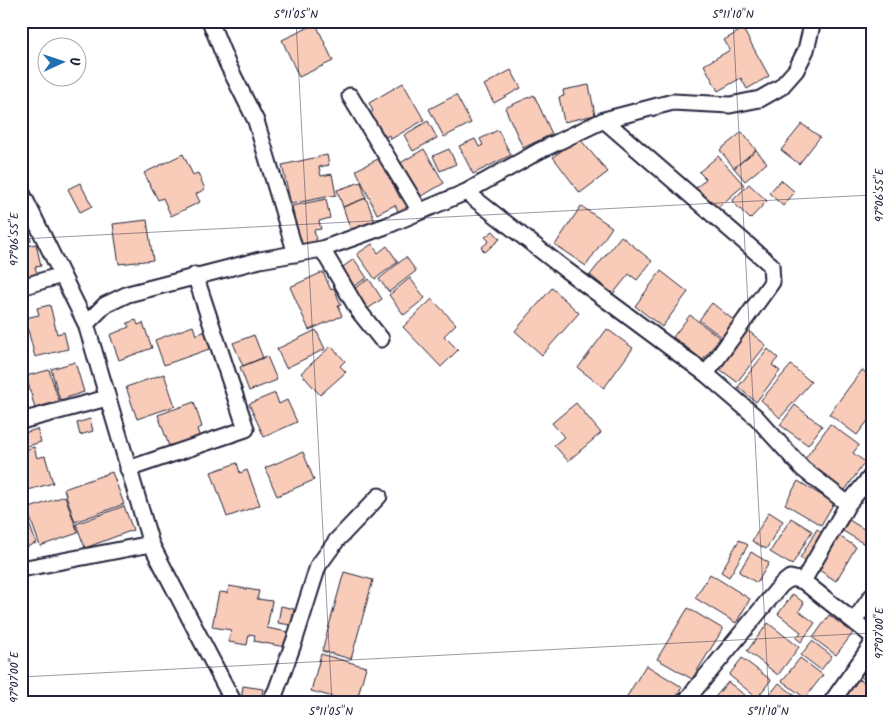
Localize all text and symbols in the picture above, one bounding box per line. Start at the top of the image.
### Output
text: 5°11'05"N [274,5,318,24]
text: 5°11'10"N [712,5,754,24]
north arrow [38,38,88,88]
text: U [63,57,85,67]
text: 97°06'55"E [870,167,889,222]
text: 97°06'55"E [5,211,24,266]
text: 97°07'00"E [870,606,889,659]
text: 97°07'00"E [5,650,24,703]
text: 5°11'05"N [309,702,353,721]
text: 5°11'10"N [747,702,789,721]

